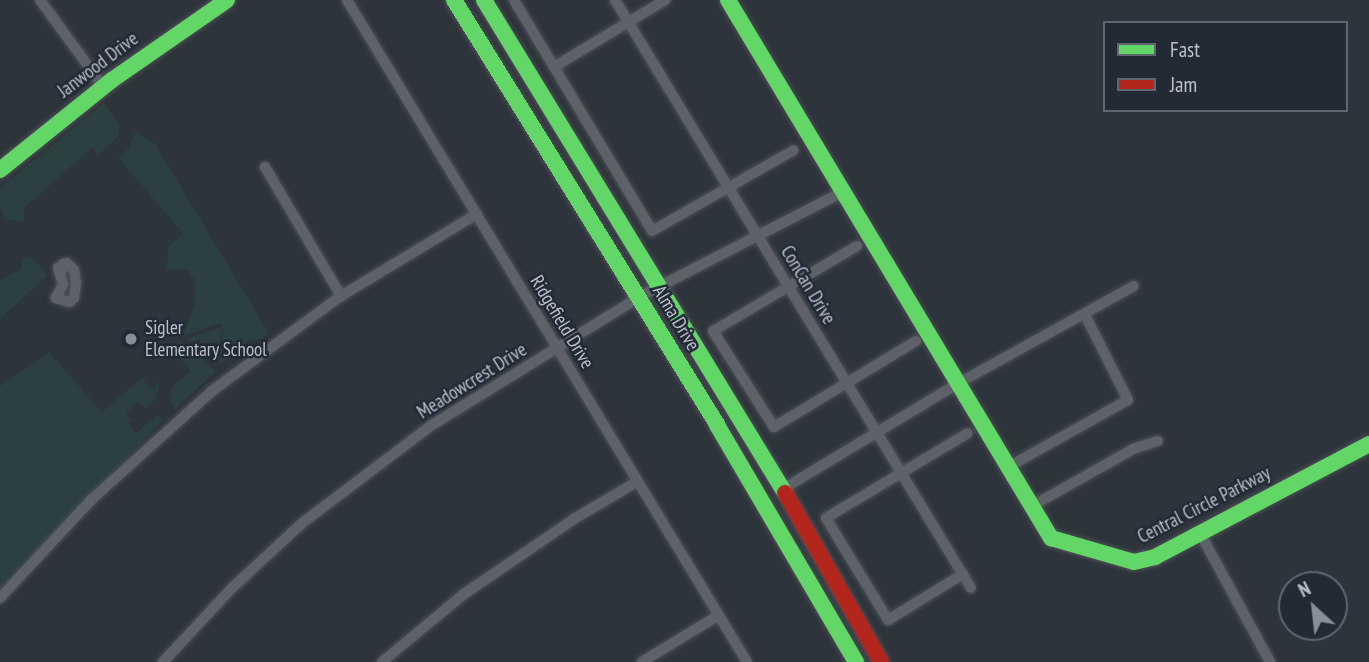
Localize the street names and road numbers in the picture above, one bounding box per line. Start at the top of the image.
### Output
street label: Janwood Drive [53,27,143,103]
street label: ConCan Drive [776,242,840,328]
street label: Ridgefield Drive [525,271,599,373]
street label: Alma Drive [648,281,704,355]
street label: Meadowcrest Drive [413,338,531,424]
street label: Central Circle Parkway [1134,462,1274,548]

